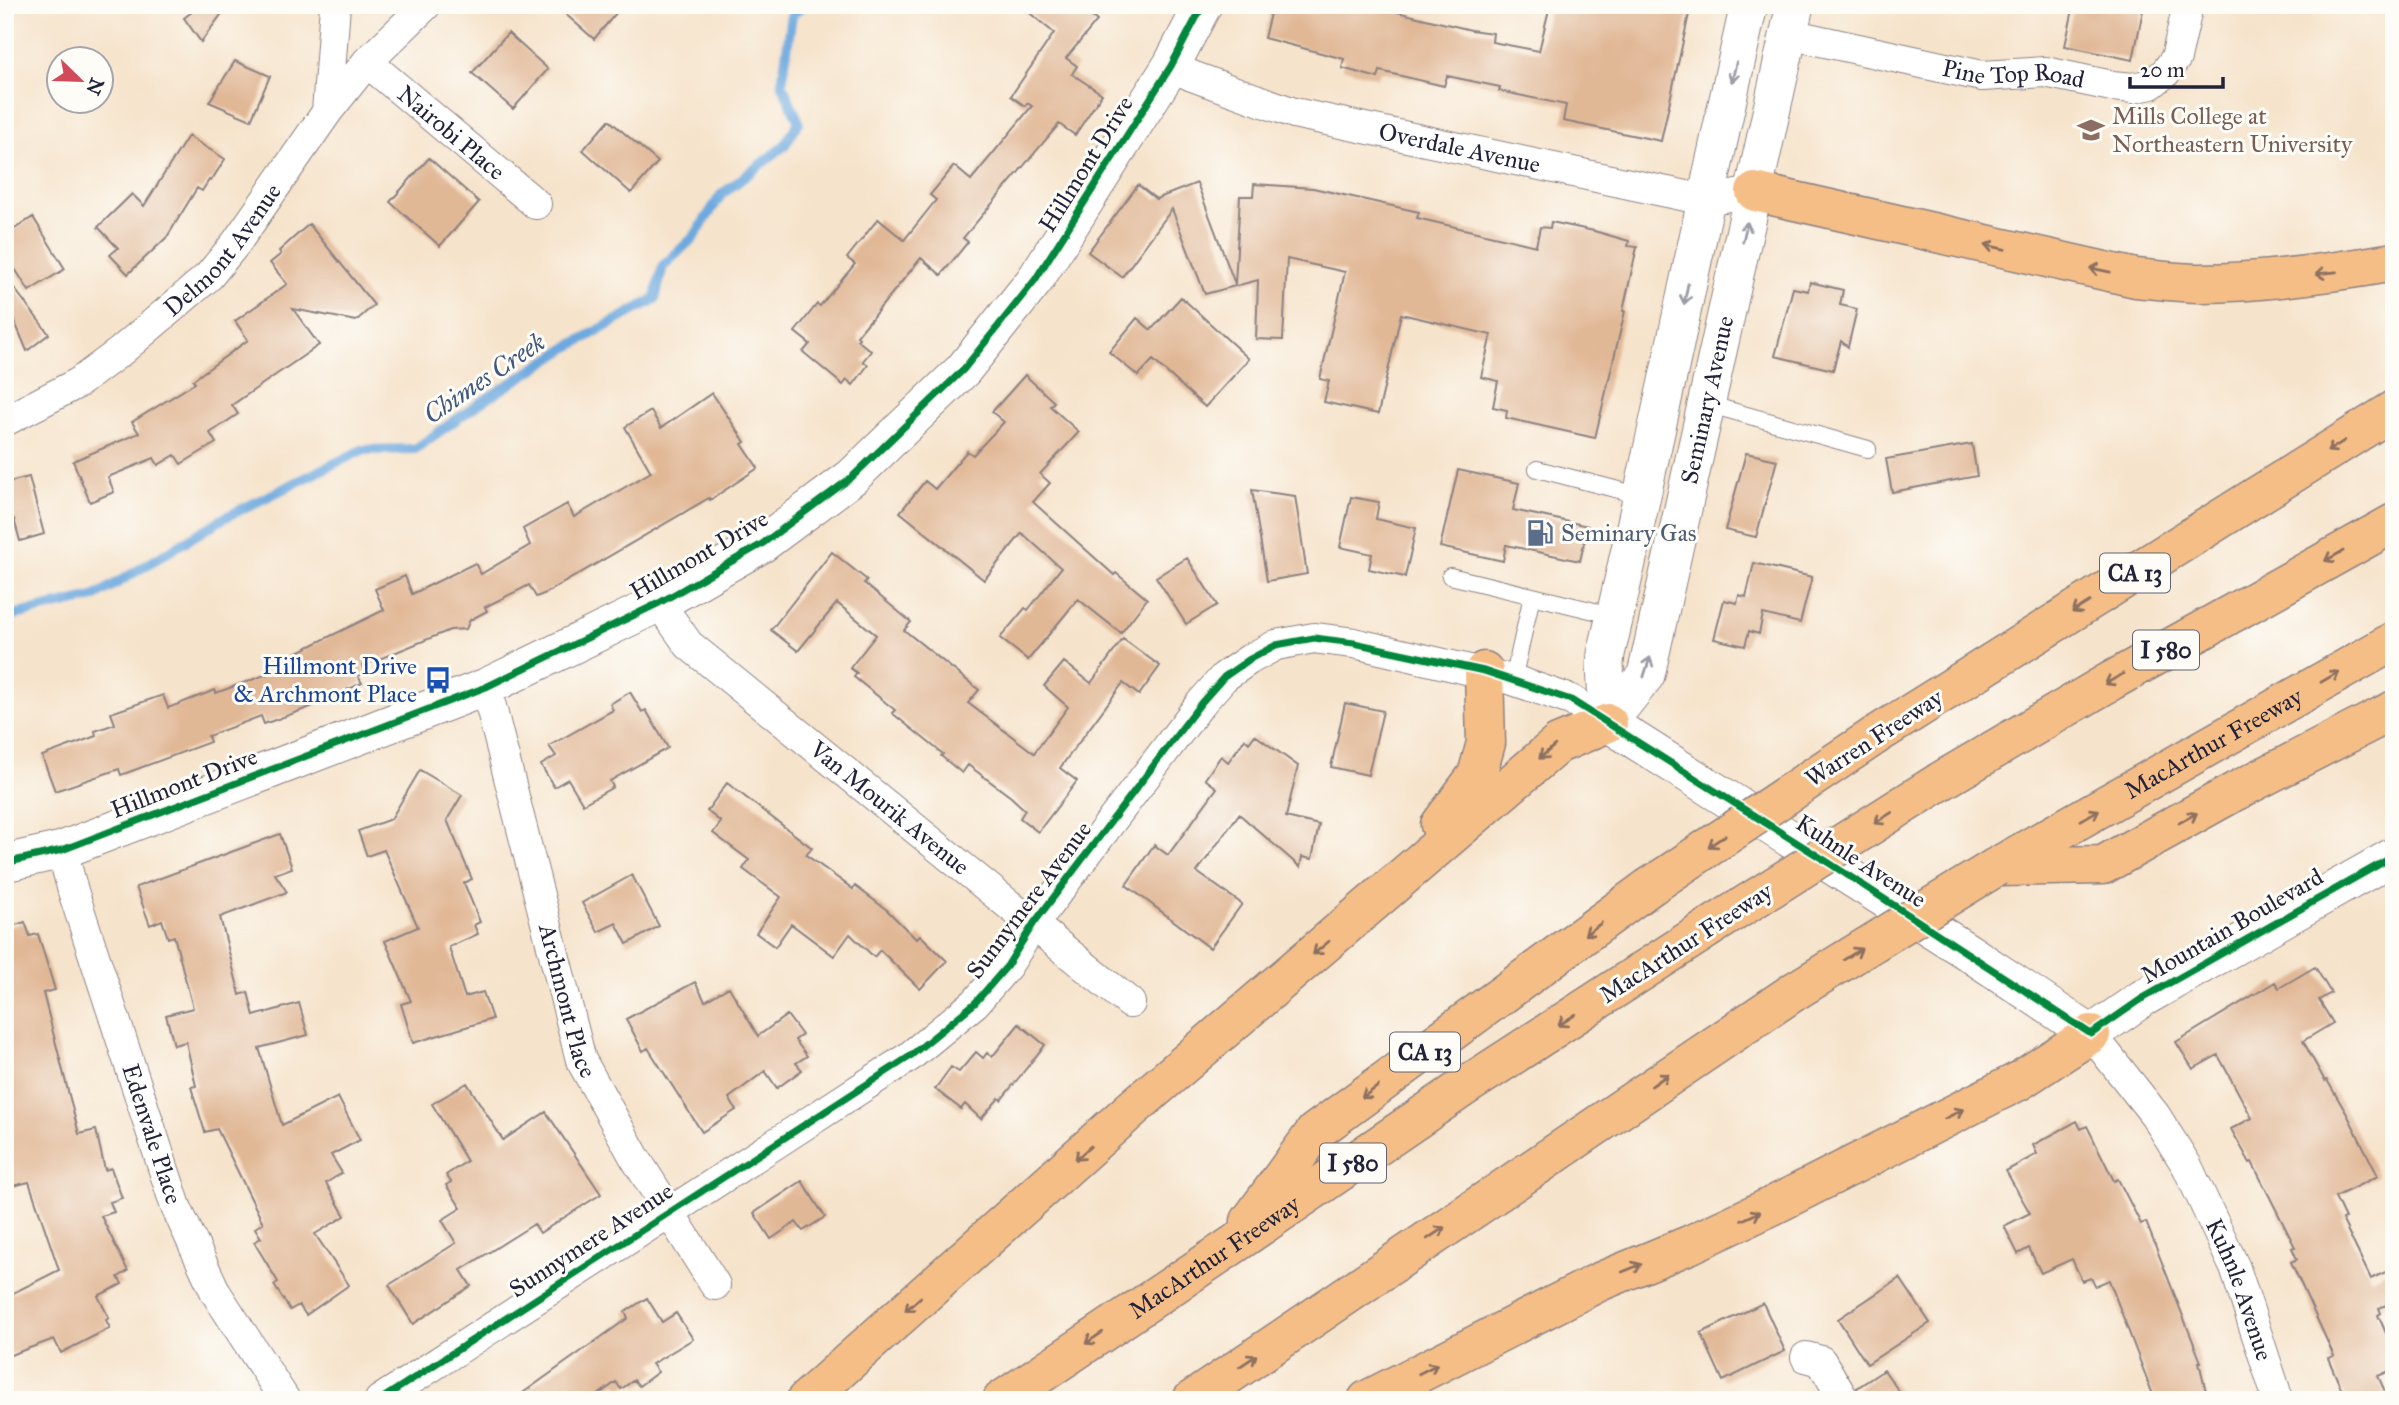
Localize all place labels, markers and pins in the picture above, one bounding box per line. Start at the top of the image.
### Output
place label: Mills College at Northeastern University [2112,101,2353,159]
school or university icon: Mills College at Northeastern University [2076,115,2106,145]
fuel station icon: Seminary Gas [1525,518,1555,548]
place label: Seminary Gas [1561,518,1697,548]
place label: Hillmont Drive & Archmont Place [234,651,417,709]
bus stop icon: Hillmont Drive & Archmont Place [423,665,453,695]

